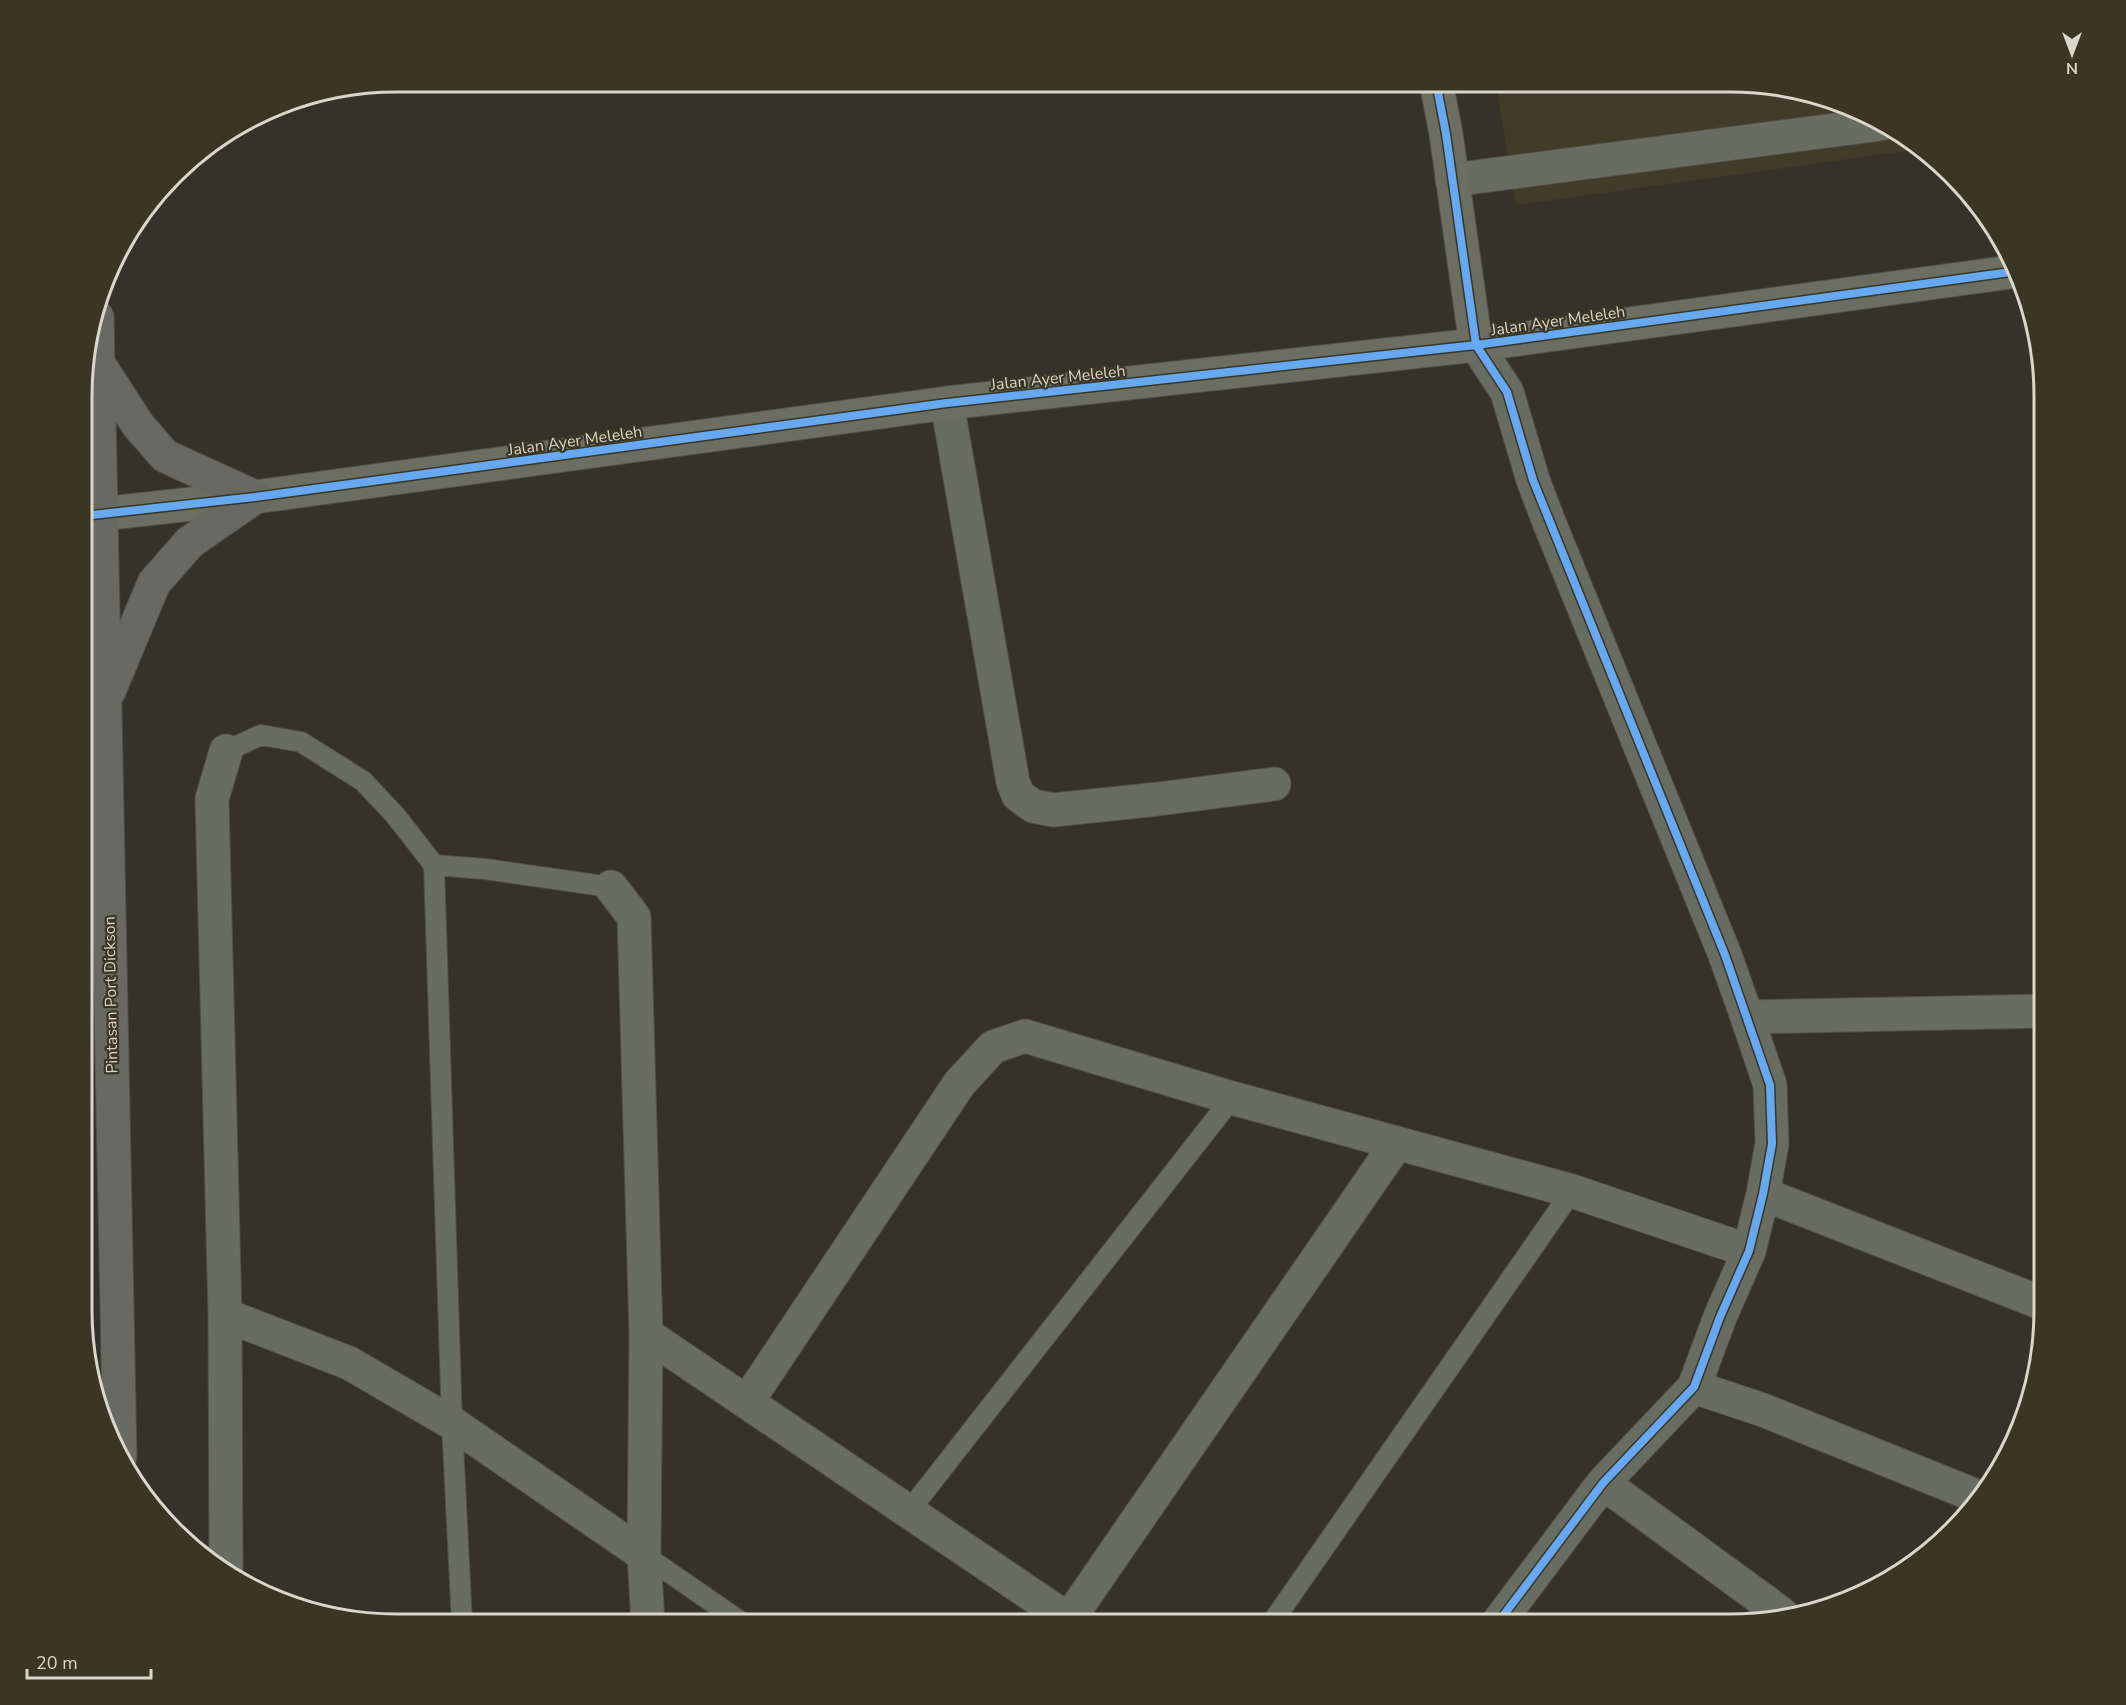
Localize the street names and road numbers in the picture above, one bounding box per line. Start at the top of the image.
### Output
street label: Jalan Ayer Meleleh [1489,301,1627,341]
street label: Jalan Ayer Meleleh [989,360,1127,396]
street label: Jalan Ayer Meleleh [506,421,644,461]
street label: Pintasan Port Dickson [99,916,123,1074]

